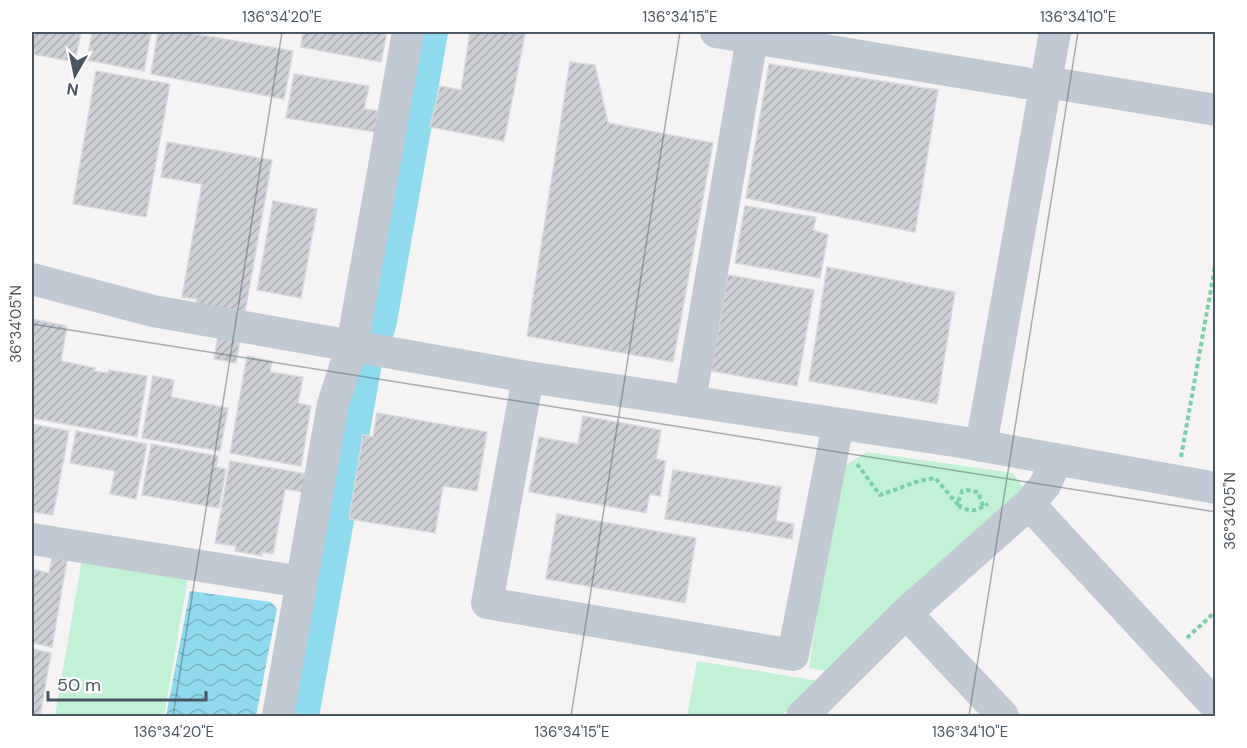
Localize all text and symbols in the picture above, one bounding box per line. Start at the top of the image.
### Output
text: 136°34'20"E [242,7,322,27]
text: 136°34'15"E [643,7,717,27]
text: 136°34'10"E [1040,7,1116,27]
north arrow [45,45,105,105]
text: N [65,78,80,101]
text: 36°34'05"N [6,285,26,363]
text: 36°34'05"N [1220,472,1240,550]
scale bar [48,664,206,702]
text: 50 m [57,673,101,697]
text: 136°34'20"E [134,722,214,742]
text: 136°34'15"E [535,722,609,742]
text: 136°34'10"E [932,722,1008,742]

